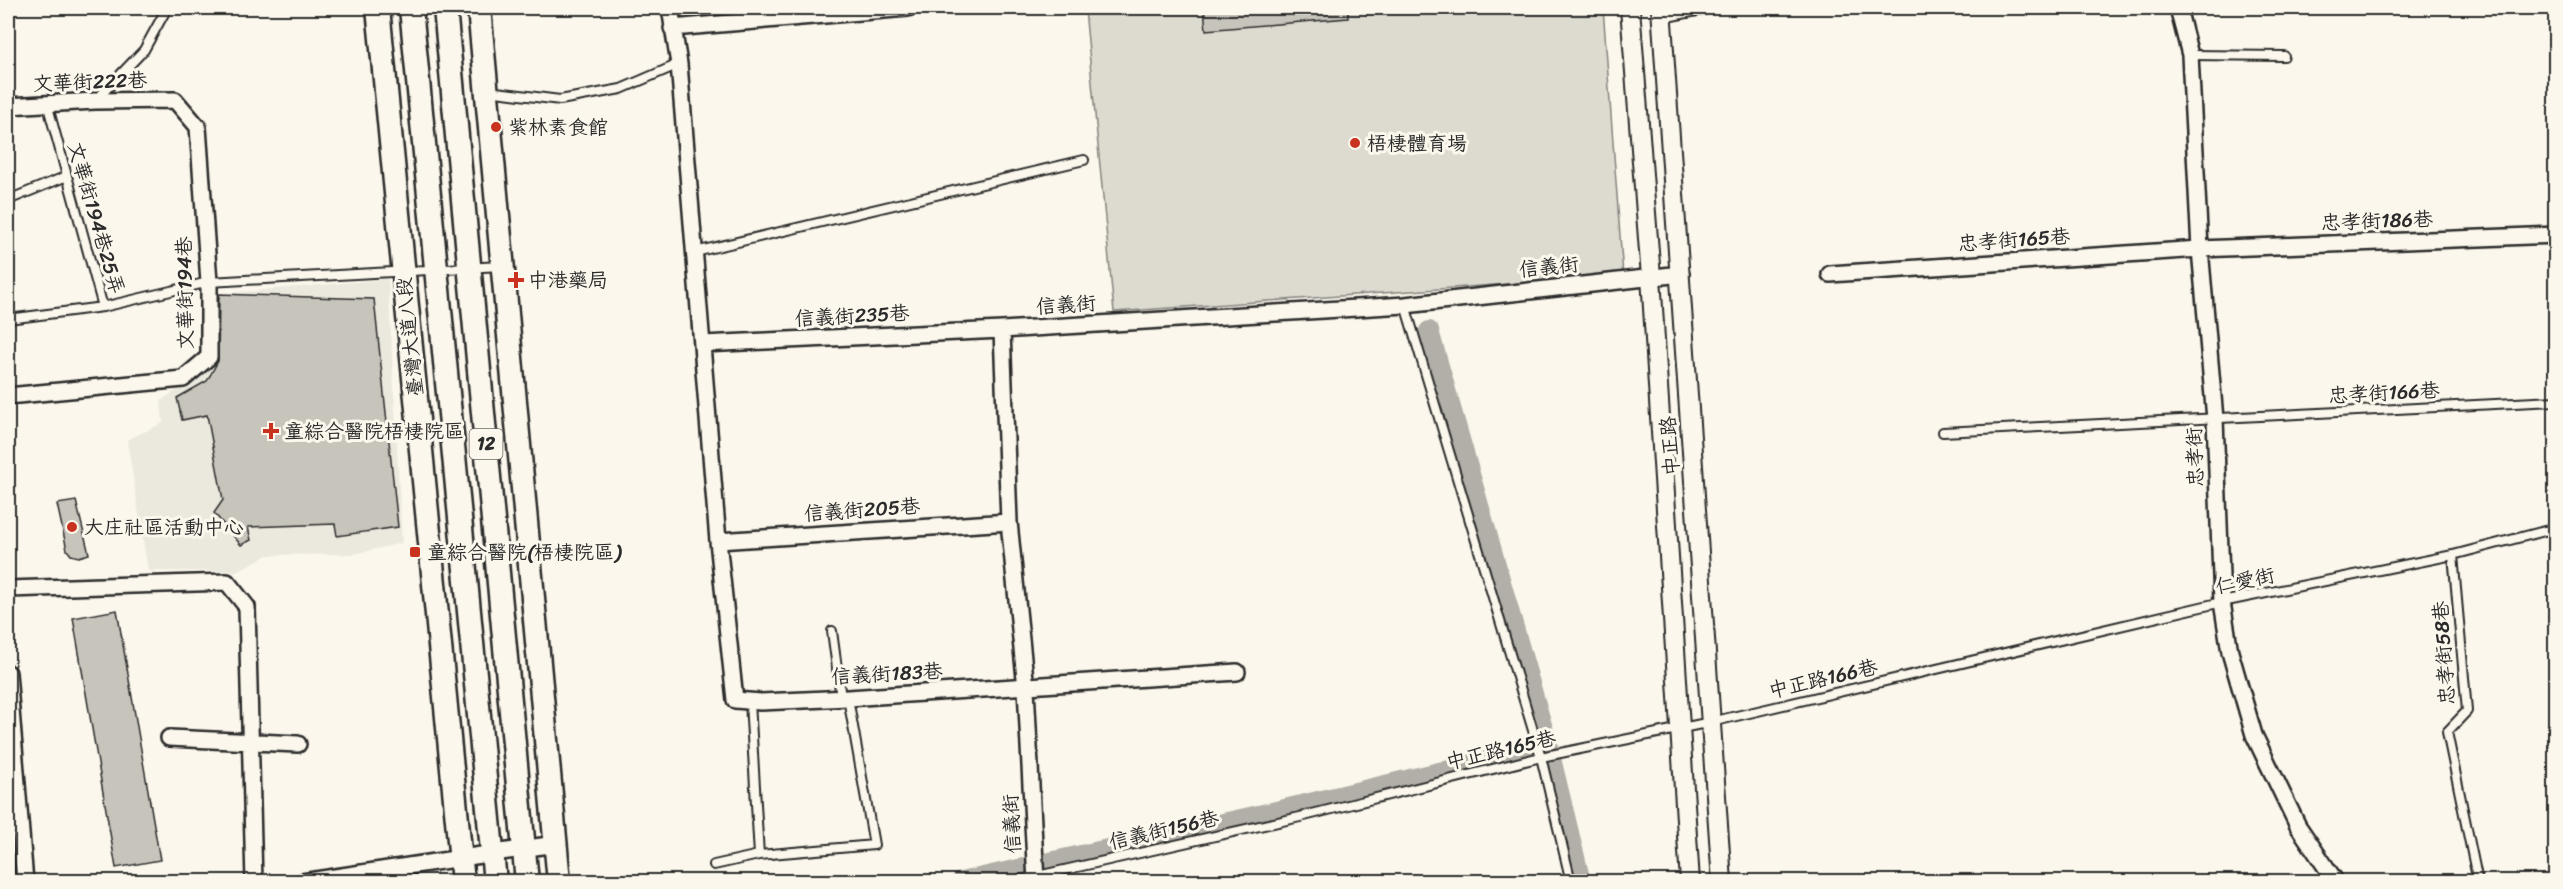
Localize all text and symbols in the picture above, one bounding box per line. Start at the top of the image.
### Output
street label: 文華街222巷 [32,62,149,101]
place label: 紫林素食館 [508,110,608,145]
marker: 紫林素食館 [489,120,503,134]
place label: 梧棲體育場 [1367,126,1467,161]
marker: 梧棲體育場 [1348,136,1362,150]
street label: 文華街194巷25弄 [58,138,134,298]
street label: 忠孝街186巷 [2320,202,2435,240]
street label: 忠孝街165巷 [1957,219,2072,261]
street label: 文華街194巷 [166,235,203,350]
street label: 信義街 [1517,246,1581,288]
place label: 中港藥局 [528,263,608,298]
marker: 中港藥局 [509,273,523,287]
street label: 臺灣大道八段 [386,275,434,399]
street label: 信義街 [1035,285,1097,325]
street label: 信義街235巷 [794,295,911,336]
street label: 忠孝街166巷 [2328,373,2441,413]
place label: 童綜合醫院梧棲院區 [284,414,464,449]
street label: 中正路 [1650,414,1690,477]
marker: 童綜合醫院梧棲院區 [262,422,280,440]
street label: 忠孝街 [2176,426,2214,488]
road number: 12 [470,429,502,459]
street label: 信義街205巷 [803,488,922,532]
place label: 大庄社區活動中心 [84,510,244,545]
marker: 大庄社區活動中心 [65,520,79,534]
place label: 童綜合醫院(梧棲院區) [427,535,622,570]
marker: 童綜合醫院(梧棲院區) [408,545,422,559]
street label: 仁愛街 [2212,558,2278,604]
street label: 忠孝街58巷 [2423,599,2465,706]
street label: 中正路166巷 [1765,649,1882,709]
street label: 信義街183巷 [830,654,945,694]
street label: 中正路165巷 [1442,720,1561,780]
street label: 信義街 [993,793,1031,855]
street label: 信義街156巷 [1105,800,1224,860]

